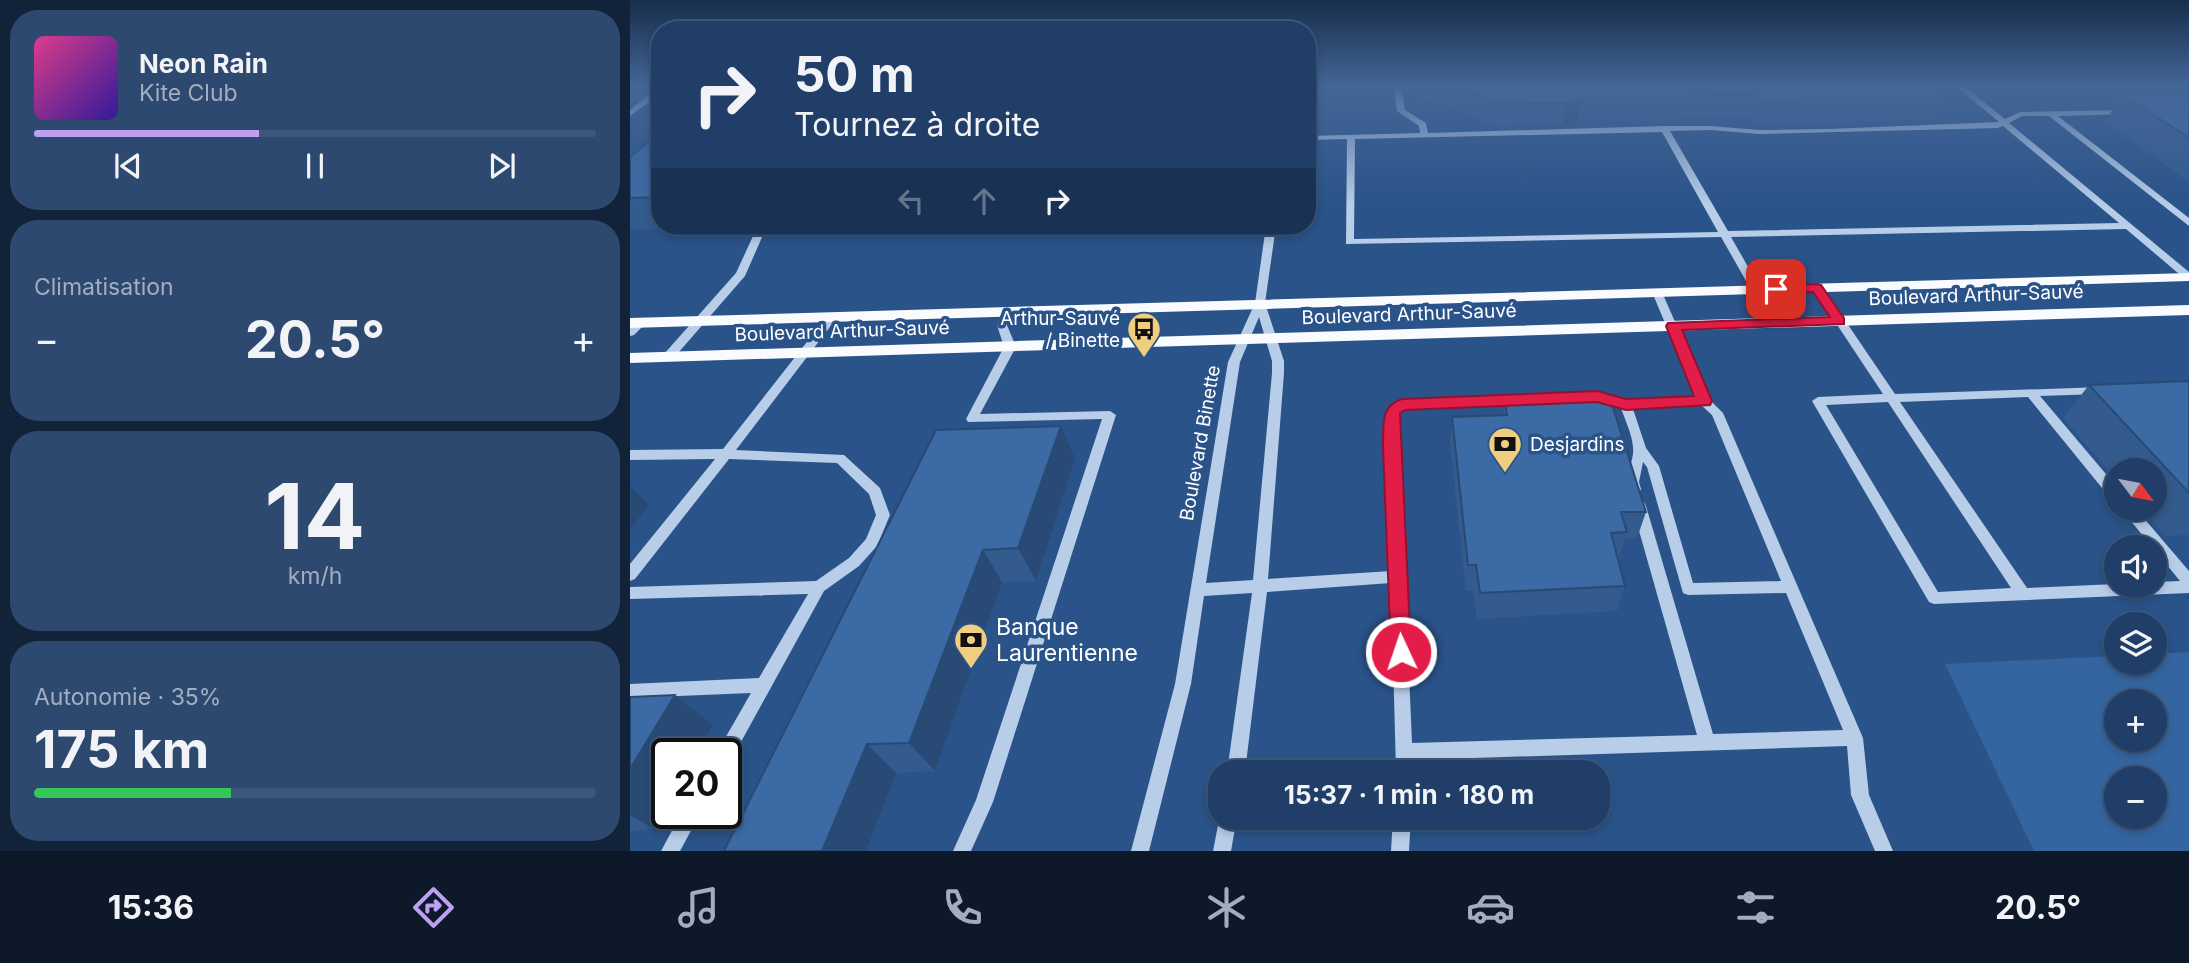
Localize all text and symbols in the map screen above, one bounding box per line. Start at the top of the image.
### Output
text: 50 m [794,45,915,104]
text: Neon Rain [139,48,268,79]
icon: right [679,49,770,140]
text: Kite Club [139,79,238,107]
text: Tournez à droite [794,105,1040,144]
icon: previous [109,147,147,185]
icon: pause [296,147,334,185]
icon: next [483,147,521,185]
icon: left [892,182,930,220]
icon: ahead [965,182,1003,220]
icon: right [1038,182,1076,220]
pin [1746,259,1806,319]
icon: arrive [1757,270,1795,308]
text: Climatisation [34,273,174,301]
street label: Boulevard Arthur-Sauvé [1868,280,2084,310]
street label: Boulevard Arthur-Sauvé [1301,299,1517,329]
place label: Arthur-Sauvé / Binette [1000,307,1120,352]
text: 20.5° [245,308,385,371]
bus stop icon: Arthur-Sauvé / Binette [1125,310,1163,359]
text: − [34,316,59,362]
text: + [571,316,596,362]
street label: Boulevard Arthur-Sauvé [734,316,950,346]
street label: Boulevard Binette [1175,363,1225,523]
bank icon: Desjardins [1486,425,1524,474]
place label: Desjardins [1530,433,1624,456]
north arrow [2104,458,2166,522]
map controls [2104,458,2167,829]
text: 14 [265,461,365,571]
button: sound [2104,535,2167,598]
text: km/h [288,562,342,590]
button: layers [2104,612,2167,675]
place label: Banque Laurentienne [996,613,1138,667]
position arrow [1364,615,1438,689]
bank icon: Banque Laurentienne [952,621,990,670]
text: Autonomie · 35% [34,683,221,711]
button: + [2104,689,2167,752]
text: 175 km [34,718,209,781]
speed limit sign: 20 [651,738,742,829]
button: − [2104,766,2167,829]
text: 15:37 · 1 min · 180 m [1284,779,1534,810]
icon: directions [409,883,458,932]
icon: music [674,883,723,932]
icon: phone [938,883,987,932]
icon: climate [1202,883,1251,932]
icon: car [1466,883,1515,932]
icon: filters [1731,883,1780,932]
text: 15:36 [108,888,194,927]
text: 20.5° [1995,888,2081,927]

